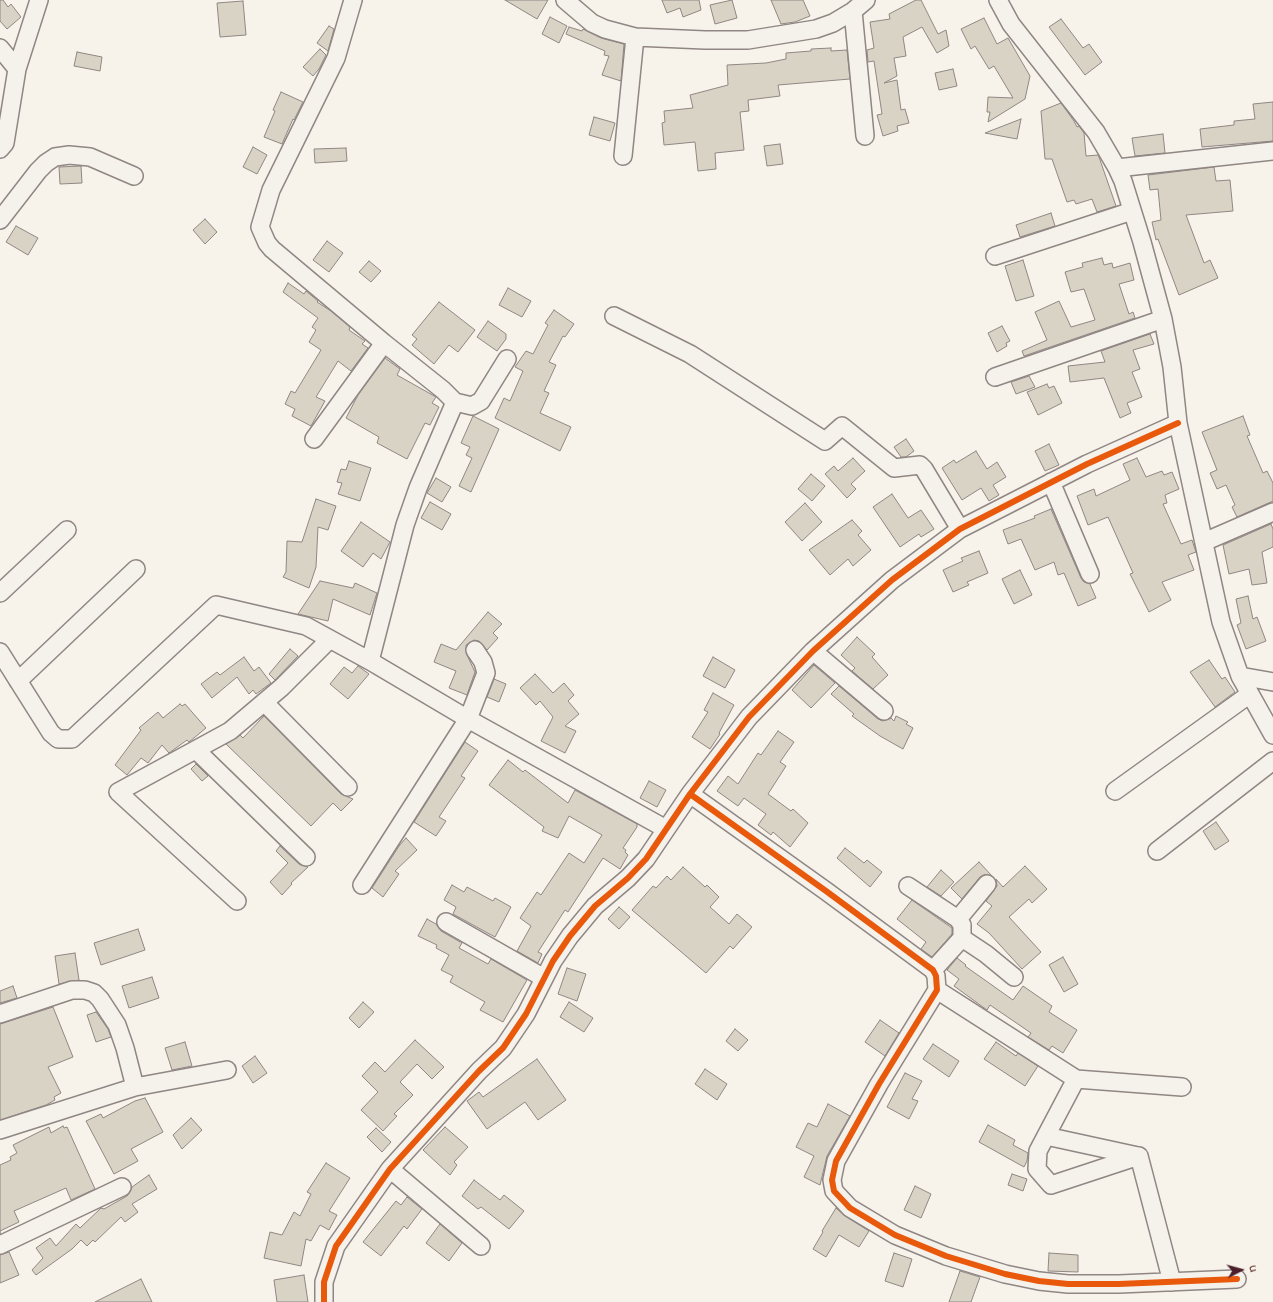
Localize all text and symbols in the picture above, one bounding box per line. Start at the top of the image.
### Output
north arrow [1221,1250,1261,1290]
text: U [1245,1264,1261,1273]

